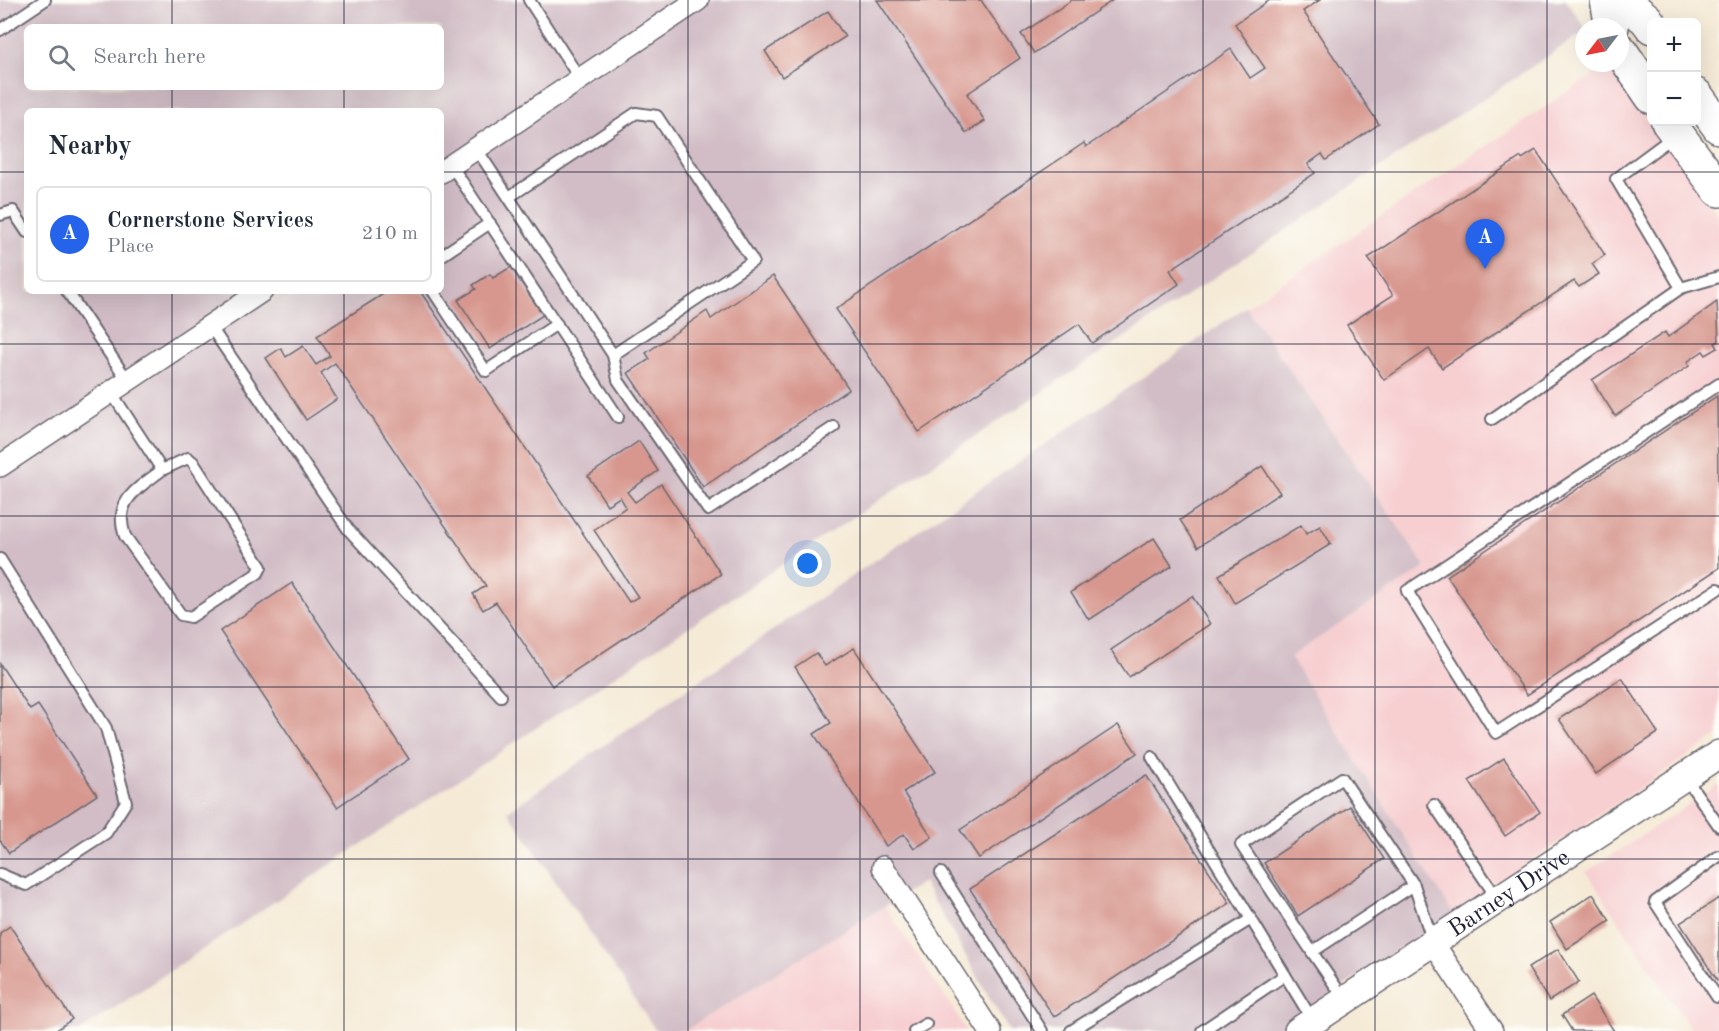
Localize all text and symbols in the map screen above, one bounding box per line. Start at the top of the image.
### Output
north arrow [1575,18,1629,72]
map controls [1647,18,1701,126]
button: + [1647,18,1701,72]
search box [24,24,444,90]
icon: search [45,41,78,74]
text: Search here [93,46,206,68]
button: − [1647,72,1701,126]
text: Nearby [48,134,132,160]
text: Cornerstone Services [107,210,314,232]
pin: A [1466,220,1504,269]
text: A [62,224,77,244]
text: 210 m [362,224,418,244]
text: Place [107,237,154,257]
your location [793,549,822,578]
street label: Barney Drive [1445,846,1574,943]

